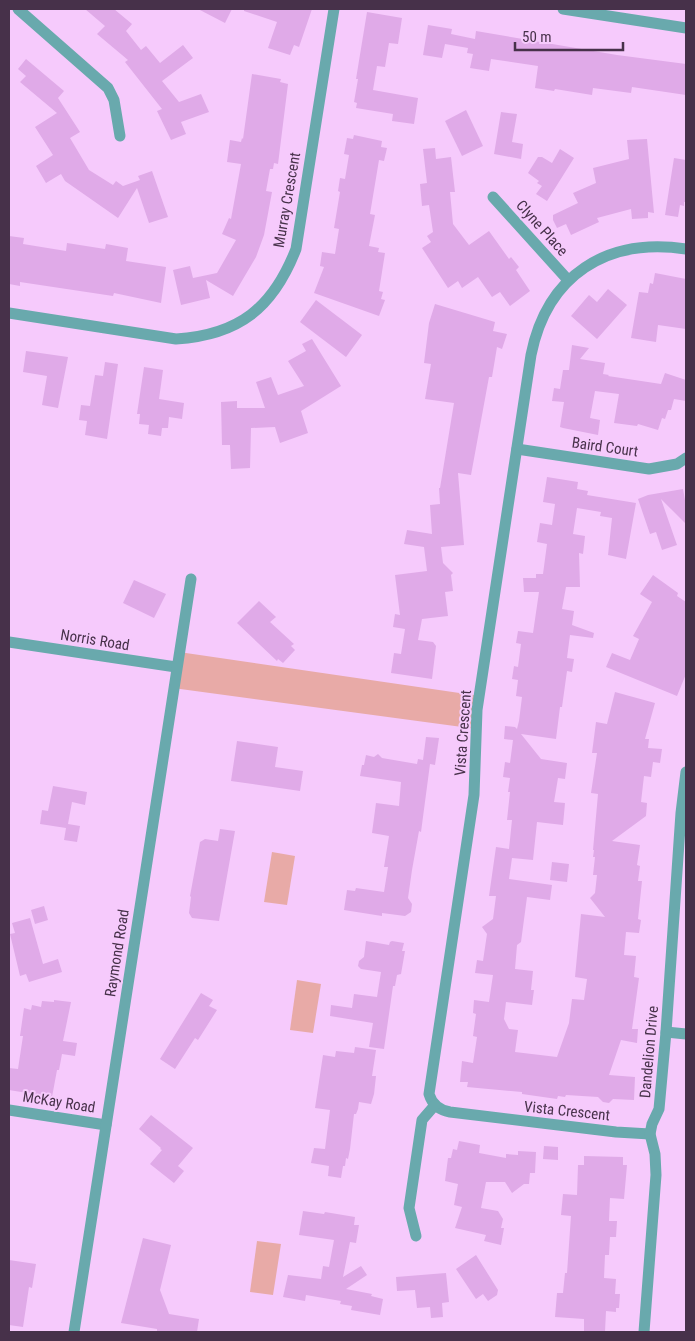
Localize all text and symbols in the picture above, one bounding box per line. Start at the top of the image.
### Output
scale bar [515,20,622,52]
text: 50 m [522,28,552,46]
street label: Murray Crescent [270,151,304,249]
street label: Clyne Place [512,196,572,260]
street label: Baird Court [571,433,639,461]
street label: Norris Road [59,626,131,654]
street label: Vista Crescent [451,689,475,777]
street label: Raymond Road [101,908,133,998]
street label: Dandelion Drive [636,1005,662,1099]
street label: McKay Road [21,1087,97,1117]
street label: Vista Crescent [523,1098,611,1124]

